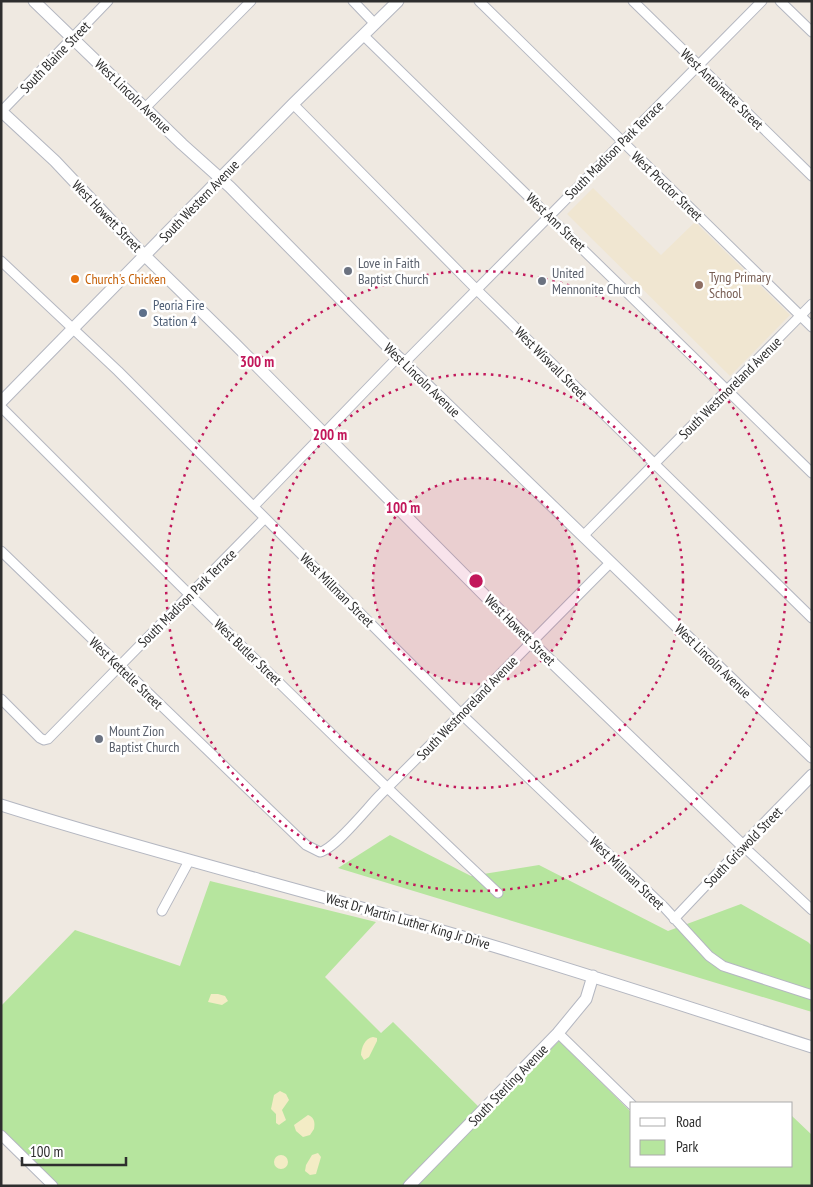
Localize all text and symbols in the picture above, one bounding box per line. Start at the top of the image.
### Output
street label: South Blaine Street [16,17,94,97]
street label: West Antoinette Street [677,45,767,133]
street label: West Lincoln Avenue [91,55,175,137]
street label: South Madison Park Terrace [561,97,667,203]
street label: West Proctor Street [627,147,707,225]
street label: South Western Avenue [155,156,243,246]
street label: West Howett Street [68,176,146,256]
street label: West Ann Street [522,189,590,255]
place label: Love in Faith Baptist Church [358,254,428,288]
place label: United Mennonite Church [552,264,640,298]
marker: Love in Faith Baptist Church [342,265,354,277]
place label: Tyng Primary School [709,268,772,302]
place label: Church's Chicken [85,270,166,288]
marker: Church's Chicken [69,273,81,285]
marker: United Mennonite Church [536,275,548,287]
marker: Tyng Primary School [693,279,705,291]
place label: Peoria Fire Station 4 [153,296,205,330]
marker: Peoria Fire Station 4 [137,307,149,319]
street label: West Wiswall Street [511,323,591,403]
street label: South Westmoreland Avenue [675,333,785,443]
street label: West Lincoln Avenue [380,339,464,421]
text: 300 m [240,352,274,371]
text: 200 m [313,425,347,444]
text: 100 m [386,498,420,517]
street label: South Madison Park Terrace [134,545,240,651]
street label: West Millman Street [296,549,378,631]
centre of rings [467,572,485,590]
street label: West Howett Street [481,591,559,669]
street label: West Butler Street [210,615,286,689]
street label: West Lincoln Avenue [671,620,755,702]
street label: West Kettelle Street [85,633,167,713]
street label: South Westmoreland Avenue [413,652,522,764]
place label: Mount Zion Baptist Church [109,722,179,756]
marker: Mount Zion Baptist Church [93,733,105,745]
street label: South Griswold Street [700,803,786,891]
street label: West Millman Street [586,833,668,913]
street label: West Dr Martin Luther King Jr Drive [324,889,492,953]
street label: South Sterling Avenue [464,1040,552,1130]
legend [630,1102,793,1167]
text: Road [676,1112,702,1131]
scale bar [22,1134,126,1166]
text: Park [676,1137,698,1156]
text: 100 m [30,1142,63,1161]

